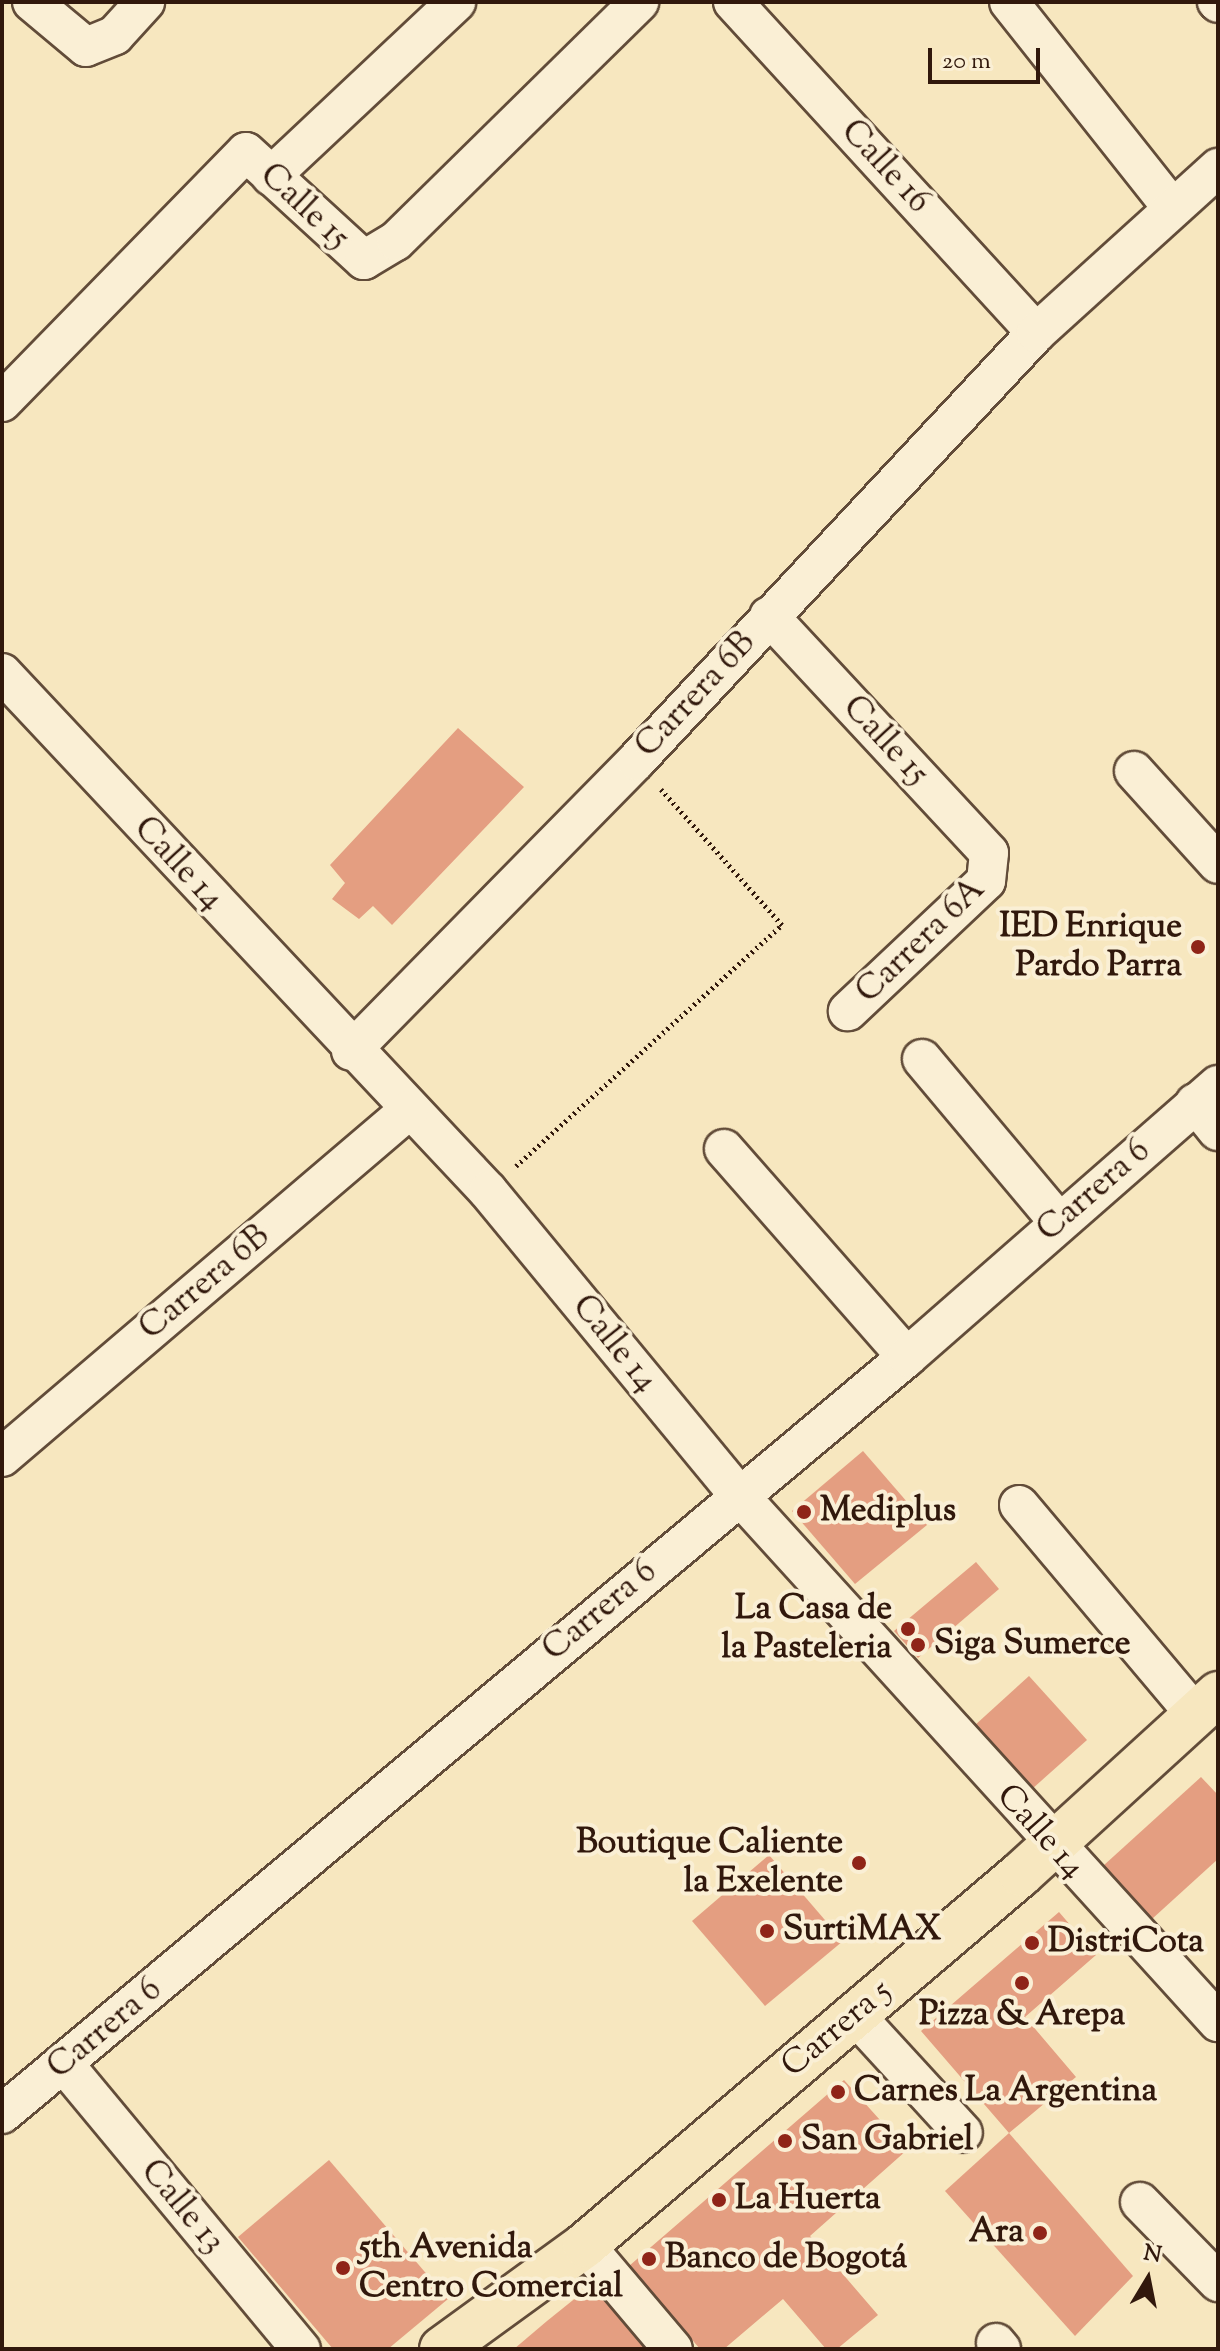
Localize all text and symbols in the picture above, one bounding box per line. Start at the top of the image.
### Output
scale bar [932,32,1044,82]
text: 20 m [942,45,991,79]
street label: Calle 16 [832,112,938,222]
street label: Calle 15 [251,155,357,259]
street label: Carrera 6B [627,624,765,766]
street label: Calle 15 [833,688,937,794]
street label: Calle 14 [125,809,231,919]
street label: Carrera 6A [848,870,994,1012]
place label: IED Enrique Pardo Parra [1000,907,1182,986]
marker: IED Enrique Pardo Parra [1189,938,1207,956]
street label: Carrera 6 [1029,1131,1159,1251]
street label: Carrera 6B [132,1217,278,1349]
street label: Calle 14 [563,1287,665,1401]
place label: Mediplus [820,1492,956,1532]
marker: Mediplus [795,1503,813,1521]
street label: Carrera 6 [535,1552,665,1670]
place label: La Casa de la Pasteleria [721,1589,892,1668]
marker: La Casa de la Pasteleria [899,1620,917,1638]
place label: Siga Sumerce [934,1625,1131,1665]
marker: Siga Sumerce [909,1636,927,1654]
street label: Calle 14 [987,1776,1093,1888]
place label: Boutique Caliente la Exelente [576,1823,843,1902]
marker: Boutique Caliente la Exelente [850,1854,868,1872]
place label: SurtiMAX [783,1911,941,1951]
marker: SurtiMAX [758,1922,776,1940]
place label: DistriCota [1048,1923,1204,1963]
marker: DistriCota [1023,1934,1041,1952]
street label: Carrera 6 [40,1970,170,2088]
street label: Carrera 5 [774,1971,900,2087]
marker: Pizza & Arepa [1013,1974,1031,1992]
place label: Pizza & Arepa [919,1996,1125,2036]
place label: Carnes La Argentina [854,2072,1157,2112]
marker: Carnes La Argentina [829,2083,847,2101]
place label: San Gabriel [801,2121,973,2161]
marker: San Gabriel [776,2132,794,2150]
street label: Calle 13 [131,2152,233,2262]
place label: La Huerta [735,2180,881,2220]
marker: La Huerta [710,2191,728,2209]
place label: Ara [969,2213,1024,2253]
marker: Ara [1031,2224,1049,2242]
place label: 5th Avenida Centro Comercial [359,2228,623,2308]
text: N [1141,2238,1164,2273]
place label: Banco de Bogotá [665,2239,907,2279]
north arrow [1108,2239,1188,2319]
marker: Banco de Bogotá [640,2250,658,2268]
marker: 5th Avenida Centro Comercial [334,2259,352,2277]

